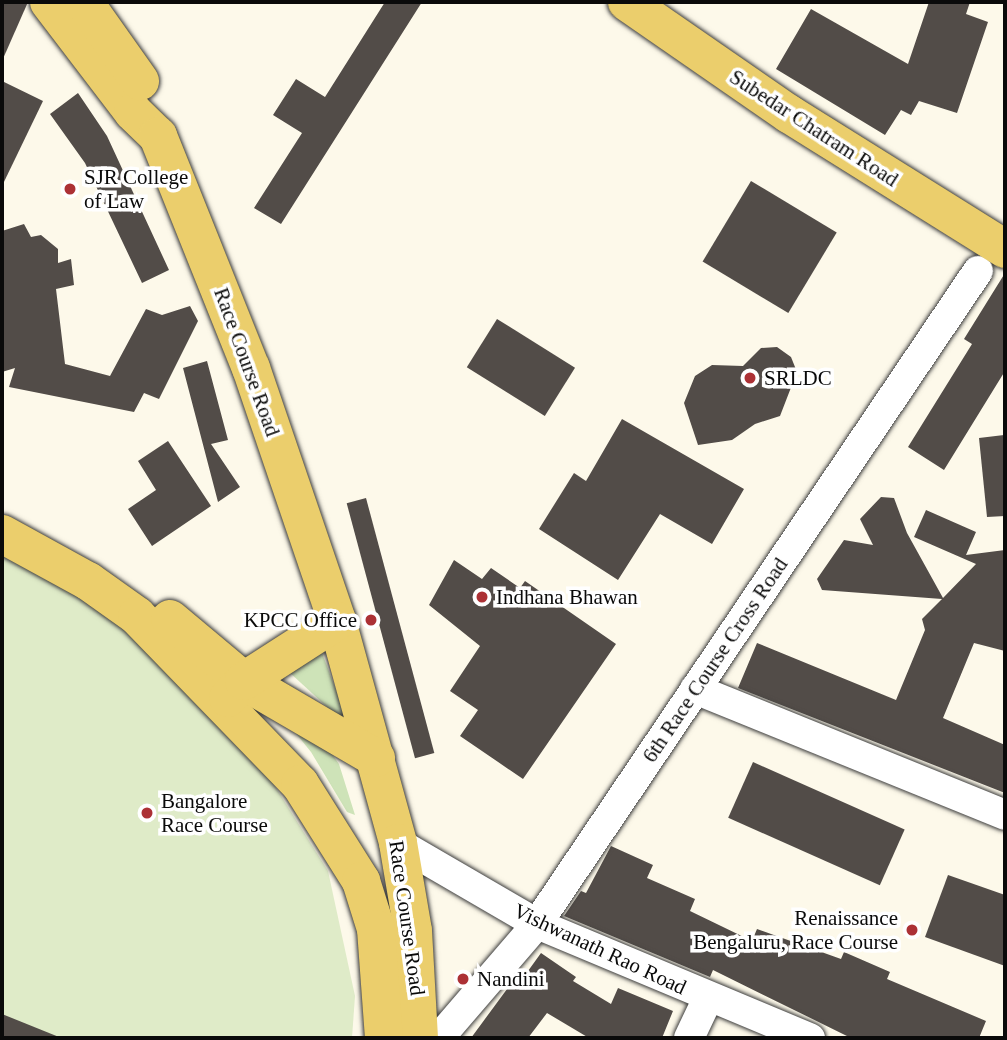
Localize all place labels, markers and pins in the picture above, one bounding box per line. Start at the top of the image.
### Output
place label: SJR College of Law [84,164,188,214]
marker: SJR College of Law [62,181,78,197]
place label: SRLDC [764,365,832,391]
marker: SRLDC [742,370,758,386]
place label: Indhana Bhawan [496,584,638,610]
marker: Indhana Bhawan [474,589,490,605]
place label: KPCC Office [244,607,357,633]
marker: KPCC Office [363,612,379,628]
place label: Bangalore Race Course [161,788,268,838]
marker: Bangalore Race Course [139,805,155,821]
place label: Renaissance Bengaluru, Race Course [693,905,898,955]
marker: Renaissance Bengaluru, Race Course [904,922,920,938]
place label: Nandini [477,966,545,992]
marker: Nandini [455,971,471,987]

